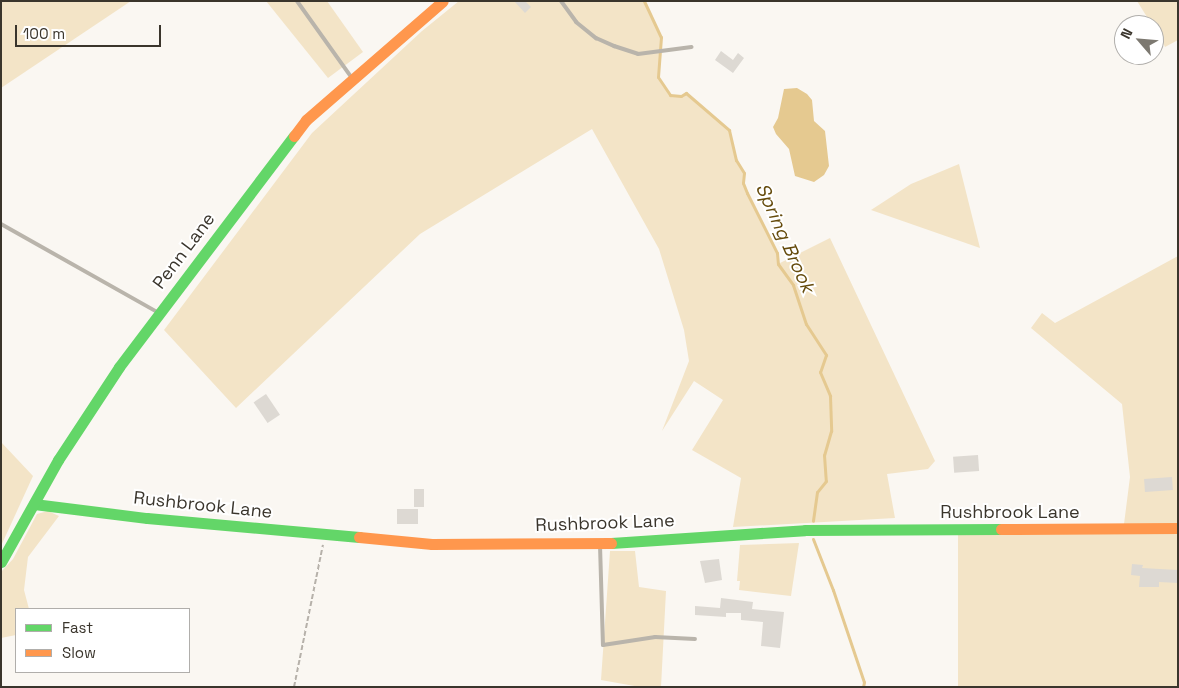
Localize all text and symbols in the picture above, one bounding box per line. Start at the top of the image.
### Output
scale bar [18,15,164,47]
north arrow [1114,15,1164,65]
text: 100 m [23,24,65,43]
text: N [1116,25,1137,42]
water label: Spring Brook [751,180,819,296]
street label: Penn Lane [148,209,220,293]
street label: Rushbrook Lane [133,487,273,523]
street label: Rushbrook Lane [940,501,1080,523]
street label: Rushbrook Lane [535,510,675,536]
legend [15,608,190,673]
text: Fast [62,618,93,637]
text: Slow [62,643,96,662]

